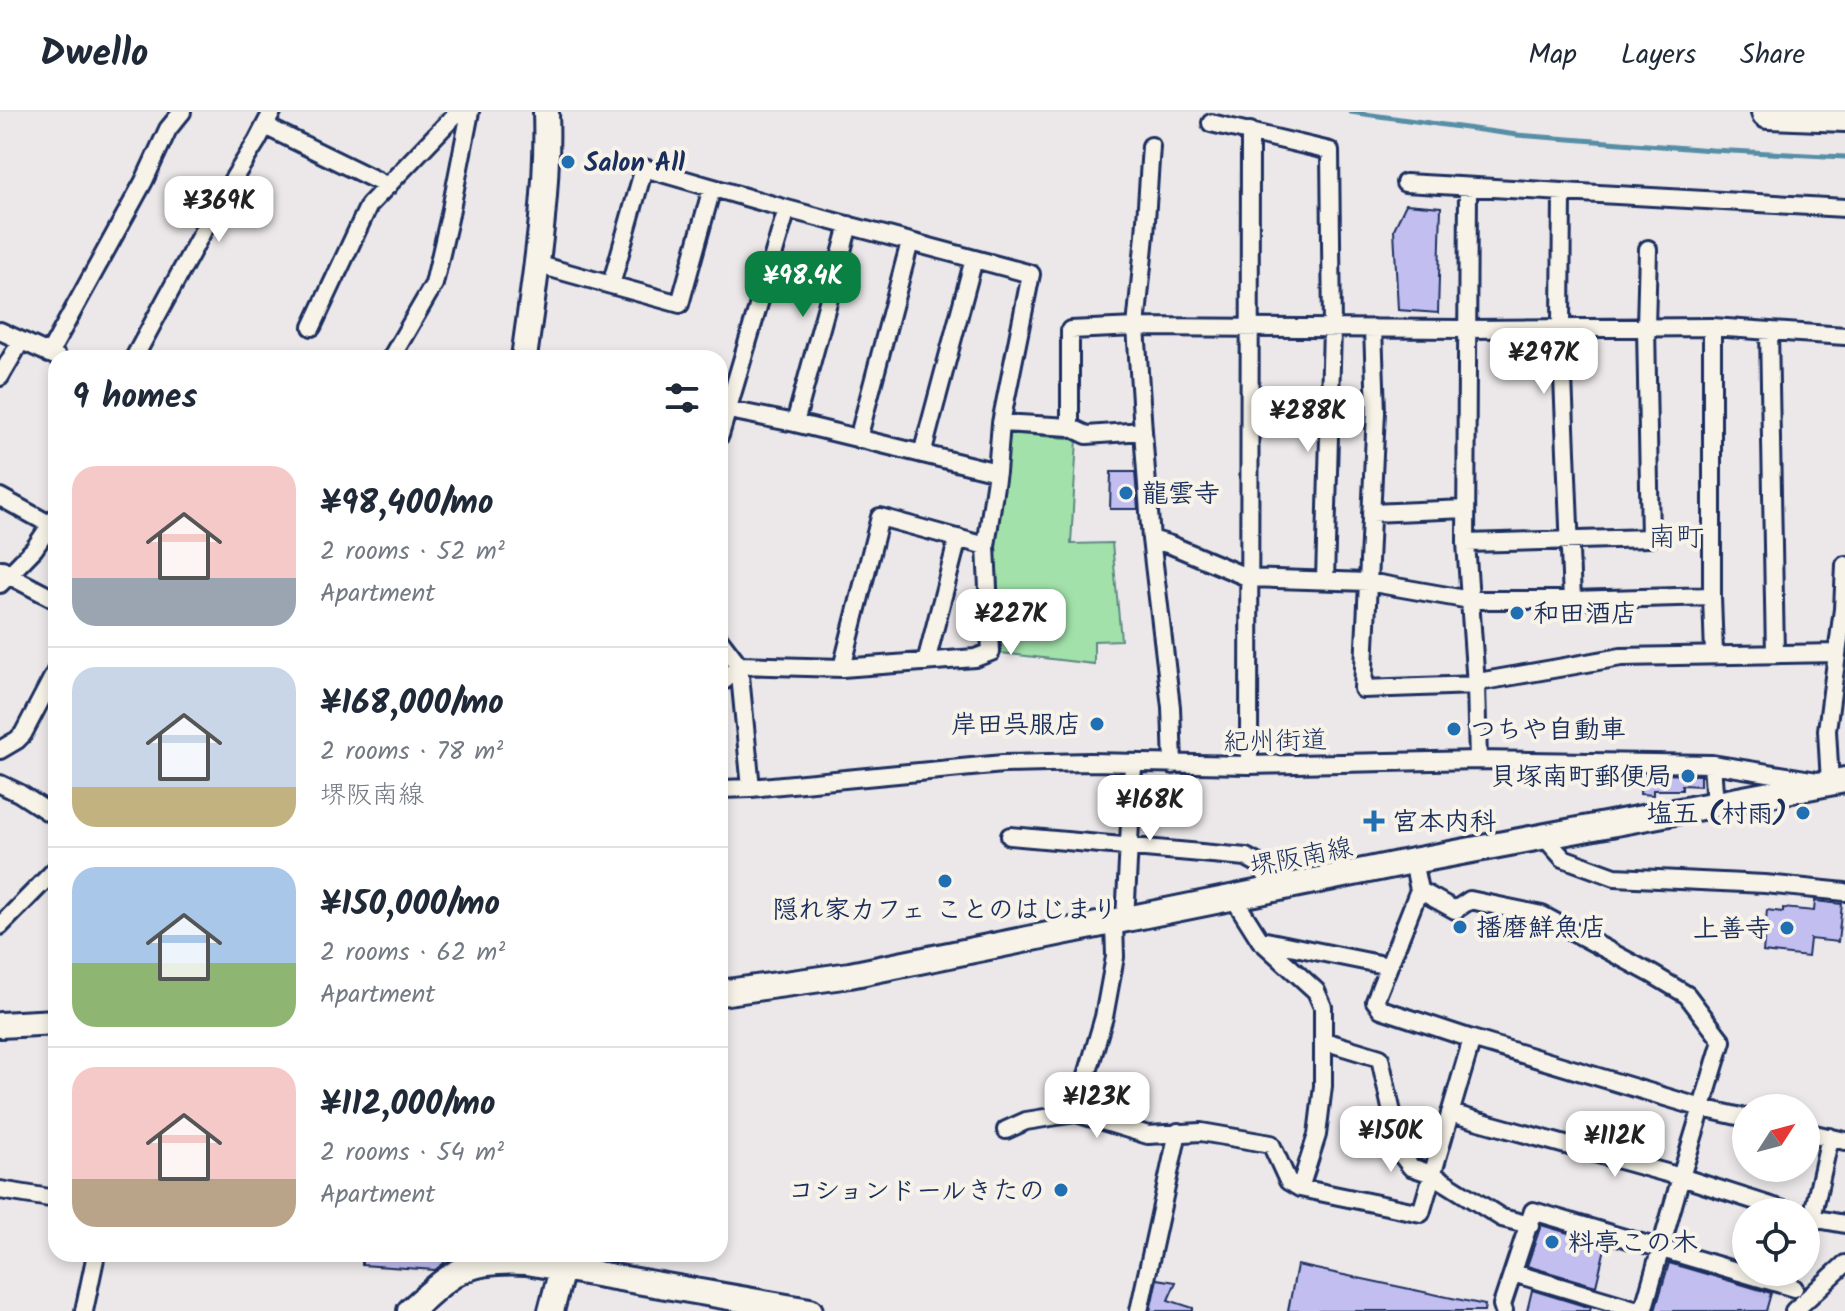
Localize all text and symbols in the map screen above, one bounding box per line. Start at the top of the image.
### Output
text: Dwello [40,25,148,85]
text: Map [1528,33,1577,78]
text: Layers [1621,33,1696,78]
text: Share [1740,33,1805,78]
place label: Salon All [584,143,685,185]
marker: Salon All [559,153,577,171]
pin: ¥369K [163,176,275,244]
text: ¥369K [182,181,256,223]
pin: ¥98.4K [738,251,868,319]
text: ¥98.4K [763,256,843,298]
pin: ¥297K [1488,328,1600,396]
text: ¥297K [1508,333,1580,375]
text: 9 homes [72,371,197,425]
icon: filters [660,376,704,420]
pin: ¥288K [1252,386,1364,454]
text: ¥288K [1269,391,1347,433]
place label: 龍雲寺 [1142,474,1220,516]
text: ¥98,400/mo [320,477,493,531]
marker: 龍雲寺 [1117,484,1135,502]
icon: home [136,498,232,594]
district label: 南町 [1648,516,1704,561]
text: 2 rooms · 52 m² [320,531,505,573]
text: Apartment [320,573,435,615]
pin: ¥227K [955,589,1067,657]
text: ¥227K [974,594,1048,636]
place label: 和田酒店 [1533,594,1637,636]
marker: 和田酒店 [1508,604,1526,622]
text: ¥168,000/mo [320,677,504,731]
icon: home [136,699,232,795]
place label: 岸田呉服店 [951,705,1081,747]
place label: つちや自動車 [1470,710,1626,752]
marker: 岸田呉服店 [1088,715,1106,733]
street label: 紀州街道 [1223,720,1327,764]
marker: つちや自動車 [1445,720,1463,738]
text: 2 rooms · 78 m² [320,731,503,773]
place label: 貝塚南町郵便局 [1490,757,1672,799]
marker: 貝塚南町郵便局 [1679,767,1697,785]
text: 堺阪南線 [320,775,424,817]
pin: ¥168K [1094,775,1206,843]
text: ¥168K [1116,780,1184,822]
place label: 塩五 (村雨) [1647,794,1787,836]
place label: 宮本内科 [1392,802,1496,844]
marker: 塩五 (村雨) [1794,804,1812,822]
marker: 宮本内科 [1363,810,1385,832]
street label: 堺阪南線 [1246,827,1356,889]
marker: 隠れ家カフェ ことのはじまり [936,872,954,890]
text: ¥150,000/mo [320,878,500,932]
place label: 隠れ家カフェ ことのはじまり [772,890,1118,932]
icon: home [136,899,232,995]
place label: 播磨鮮魚店 [1476,908,1606,950]
place label: 上善寺 [1693,909,1771,951]
marker: 播磨鮮魚店 [1451,918,1469,936]
marker: 上善寺 [1778,919,1796,937]
text: 2 rooms · 62 m² [320,932,505,974]
text: Apartment [320,974,435,1016]
pin: ¥123K [1041,1072,1153,1140]
text: ¥123K [1063,1077,1131,1119]
text: ¥112,000/mo [320,1078,495,1132]
north arrow [1732,1094,1820,1182]
map controls [1732,1094,1820,1286]
icon: home [136,1099,232,1195]
pin: ¥150K [1335,1106,1447,1174]
text: ¥150K [1358,1111,1424,1153]
pin: ¥112K [1559,1111,1671,1179]
text: ¥112K [1584,1116,1646,1158]
text: 2 rooms · 54 m² [320,1132,504,1174]
place label: コションドールきたの [788,1171,1045,1213]
text: Apartment [320,1174,435,1216]
marker: コションドールきたの [1052,1181,1070,1199]
button: locate [1732,1198,1820,1286]
place label: 料亭この木 [1568,1223,1698,1265]
marker: 料亭この木 [1543,1233,1561,1251]

